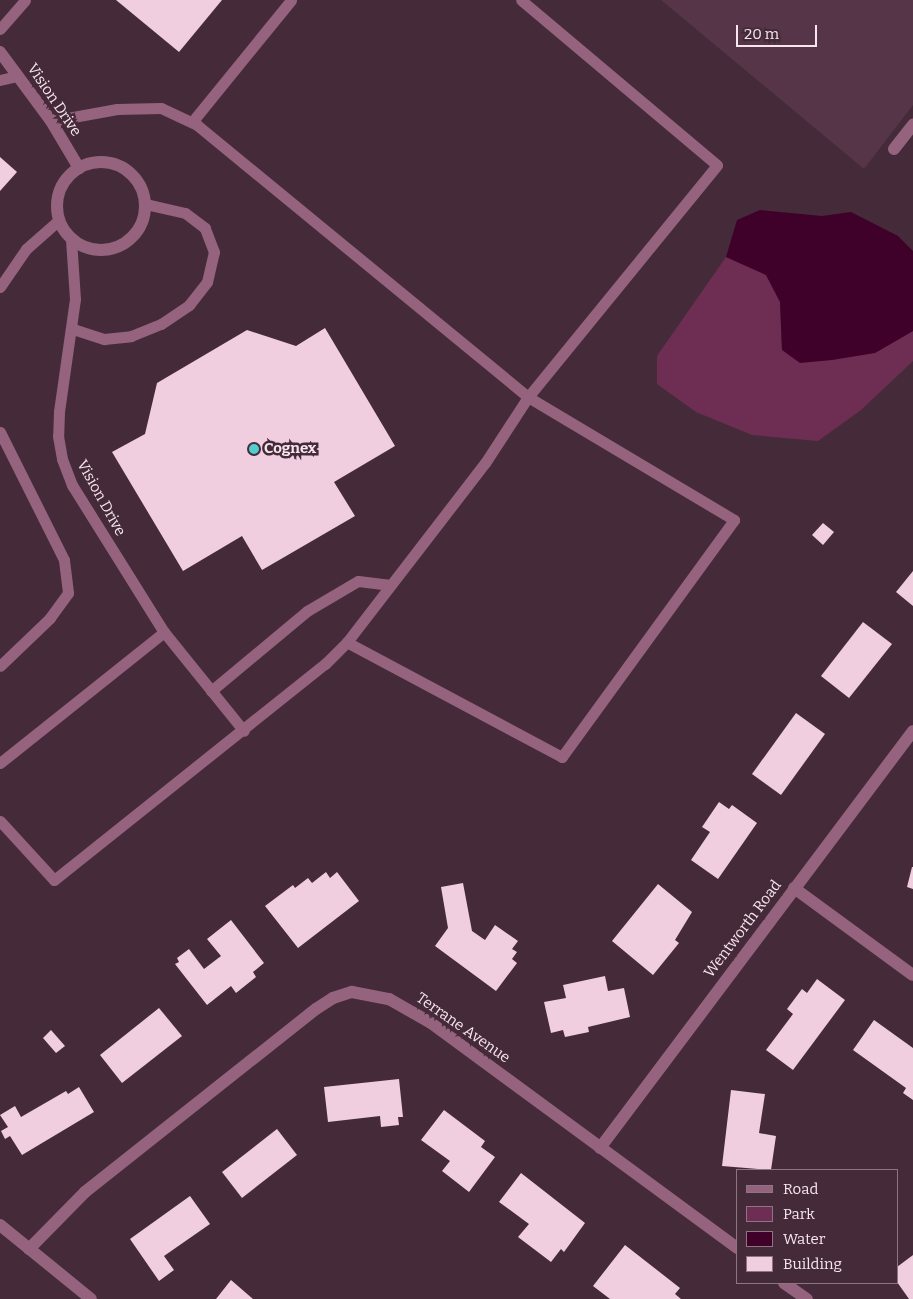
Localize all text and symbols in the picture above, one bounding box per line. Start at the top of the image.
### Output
scale bar [738,15,819,47]
text: 20 m [744,25,779,43]
street label: Vision Drive [23,60,85,140]
place label: Cognex [264,440,316,458]
marker: Cognex [248,443,260,455]
street label: Vision Drive [73,457,129,539]
street label: Wentworth Road [701,877,785,981]
street label: Terrane Avenue [413,989,513,1067]
legend [736,1169,898,1284]
text: Road [783,1180,818,1198]
text: Park [783,1205,815,1223]
text: Water [783,1230,825,1248]
text: Building [783,1255,842,1273]

